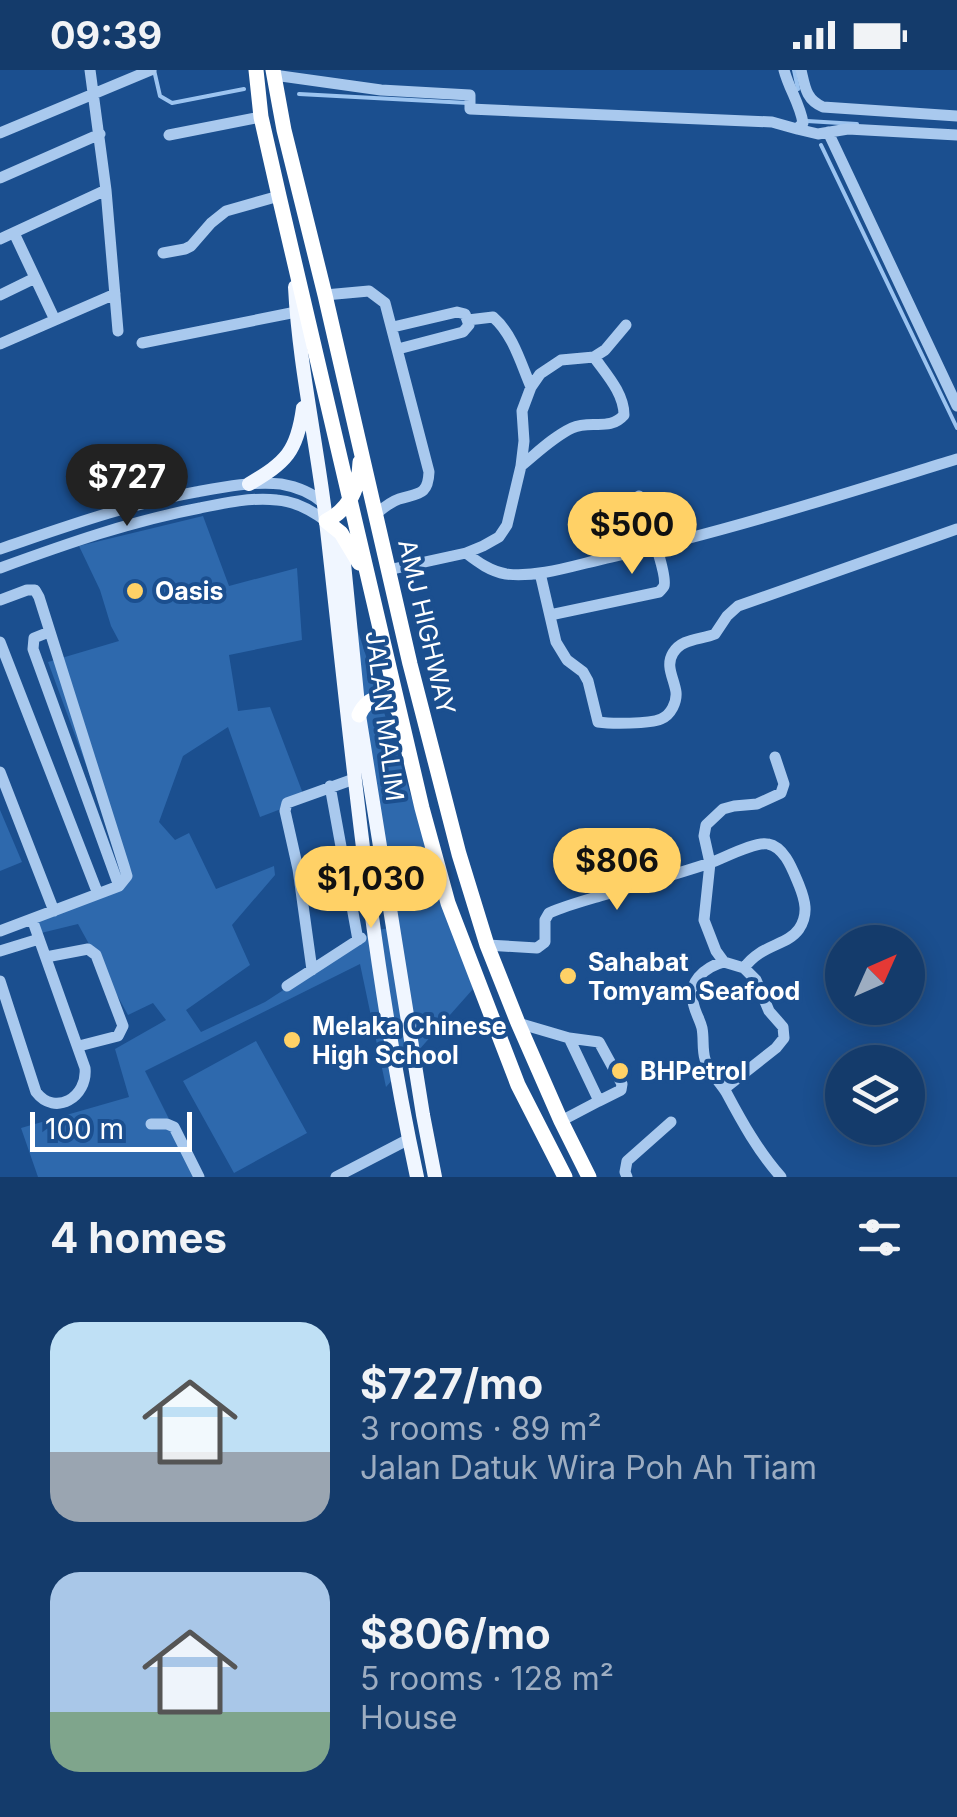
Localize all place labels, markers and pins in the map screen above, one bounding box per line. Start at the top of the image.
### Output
pin: $727 [68,444,186,529]
pin: $500 [573,492,691,577]
place label: Oasis [155,576,224,606]
marker: Oasis [124,580,146,602]
pin: $806 [558,828,676,913]
pin: $1,030 [290,846,452,931]
place label: Sahabat Tomyam Seafood [588,947,800,1006]
marker: Sahabat Tomyam Seafood [557,965,579,987]
place label: Melaka Chinese High School [312,1011,507,1070]
marker: Melaka Chinese High School [281,1029,303,1051]
place label: BHPetrol [640,1056,747,1086]
marker: BHPetrol [609,1060,631,1082]

